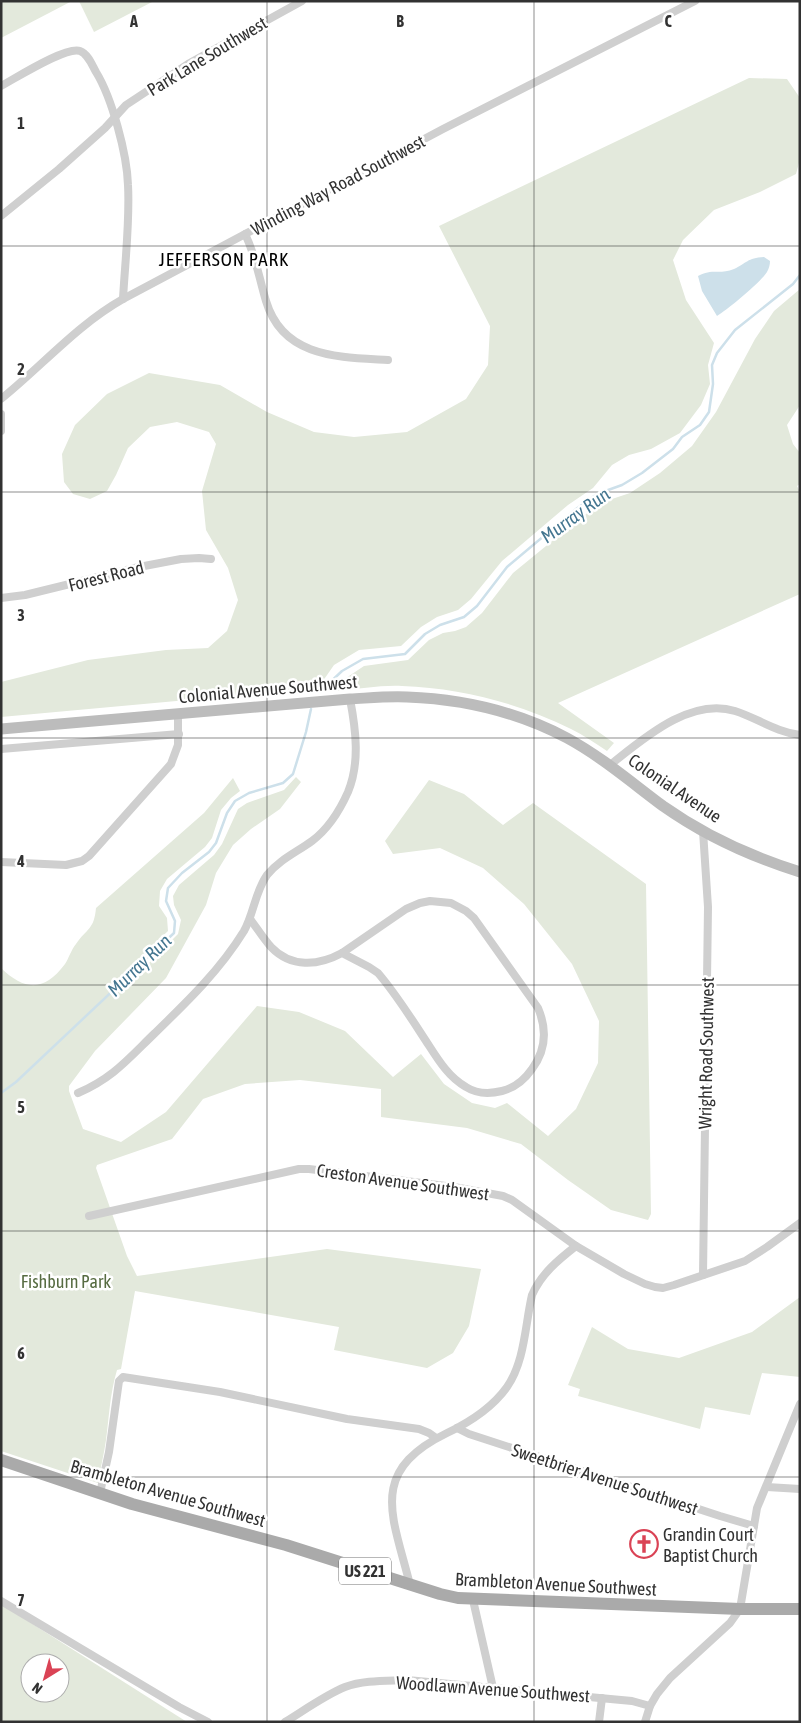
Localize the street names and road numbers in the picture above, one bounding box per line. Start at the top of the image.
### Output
street label: Park Lane Southwest [143,12,271,100]
street label: Winding Way Road Southwest [247,130,429,240]
street label: Forest Road [66,556,146,596]
street label: Colonial Avenue Southwest [178,671,358,707]
street label: Colonial Avenue [624,749,726,827]
street label: Wright Road Southwest [694,977,718,1129]
street label: Creston Avenue Southwest [315,1160,491,1204]
street label: Sweetbrier Avenue Southwest [509,1439,701,1519]
street label: Brambleton Avenue Southwest [68,1455,268,1531]
road number: US 221 [339,1558,391,1584]
street label: Brambleton Avenue Southwest [455,1568,657,1600]
street label: Woodlawn Avenue Southwest [395,1672,591,1706]

